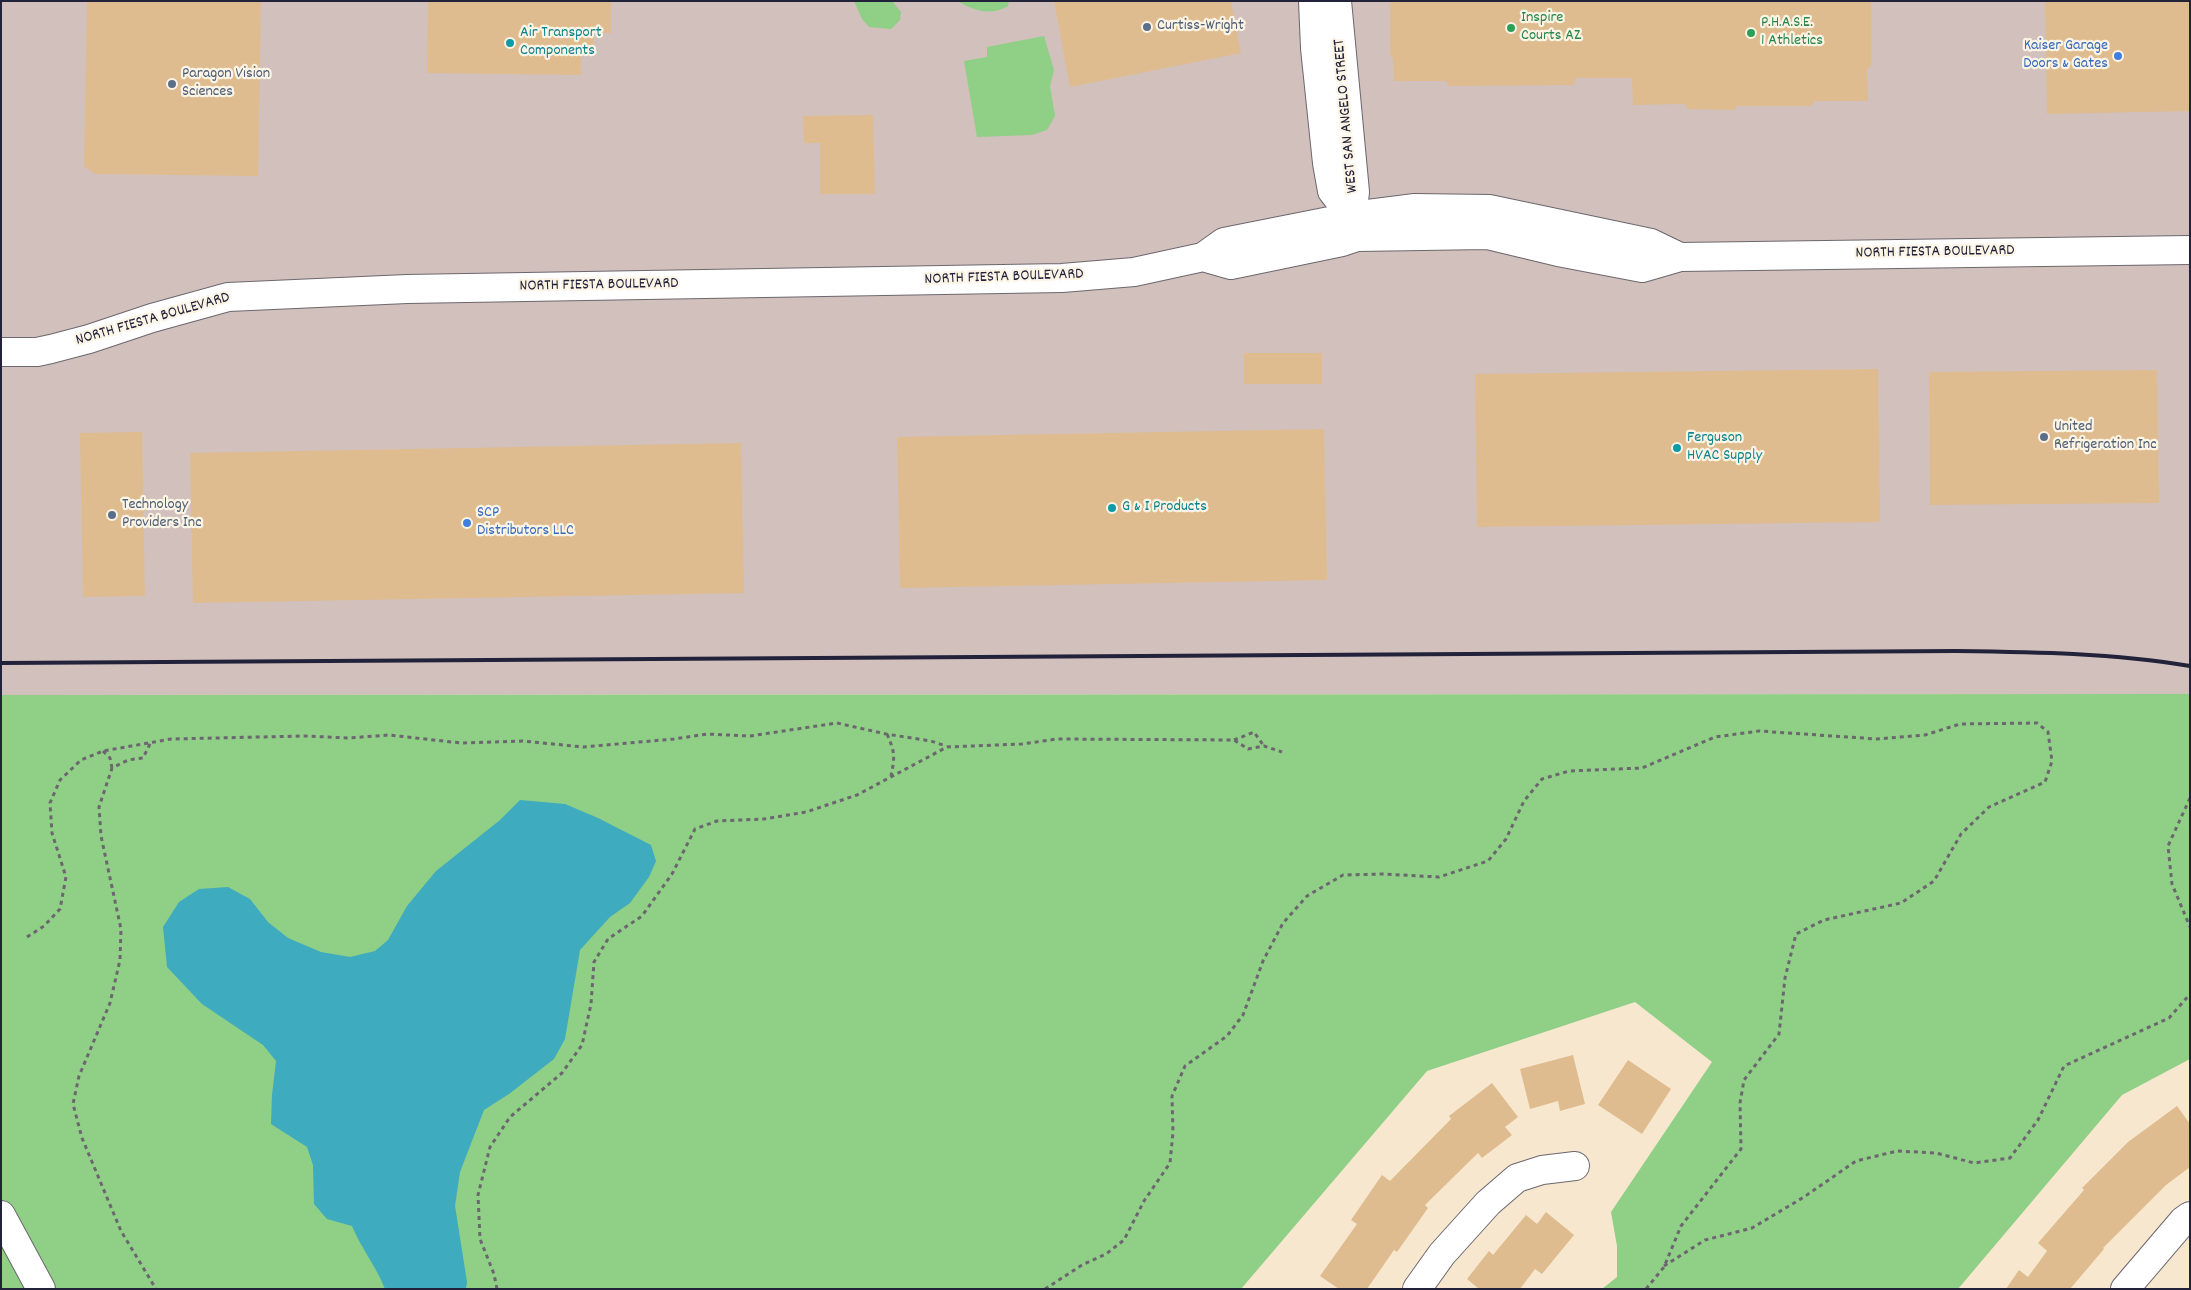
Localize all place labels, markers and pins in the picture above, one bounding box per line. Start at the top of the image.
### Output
place label: Inspire Courts AZ [1521,9,1581,47]
place label: P.H.A.S.E. 1 Athletics [1761,14,1823,52]
place label: Curtiss-Wright [1157,17,1244,37]
marker: Curtiss-Wright [1141,21,1153,33]
marker: Inspire Courts AZ [1505,22,1517,34]
place label: Air Transport Components [520,24,602,62]
marker: P.H.A.S.E. 1 Athletics [1745,27,1757,39]
marker: Air Transport Components [504,37,516,49]
place label: Kaiser Garage Doors & Gates [2023,37,2108,75]
marker: Kaiser Garage Doors & Gates [2112,50,2124,62]
place label: Paragon Vision Sciences [182,65,270,103]
marker: Paragon Vision Sciences [166,78,178,90]
place label: United Refrigeration Inc [2054,418,2157,456]
place label: Ferguson HVAC Supply [1687,429,1762,467]
marker: United Refrigeration Inc [2038,431,2050,443]
marker: Ferguson HVAC Supply [1671,442,1683,454]
place label: Technology Providers Inc [122,496,202,534]
place label: G & I Products [1122,498,1207,518]
marker: G & I Products [1106,502,1118,514]
place label: SCP Distributors LLC [477,504,574,542]
marker: Technology Providers Inc [106,509,118,521]
marker: SCP Distributors LLC [461,517,473,529]

